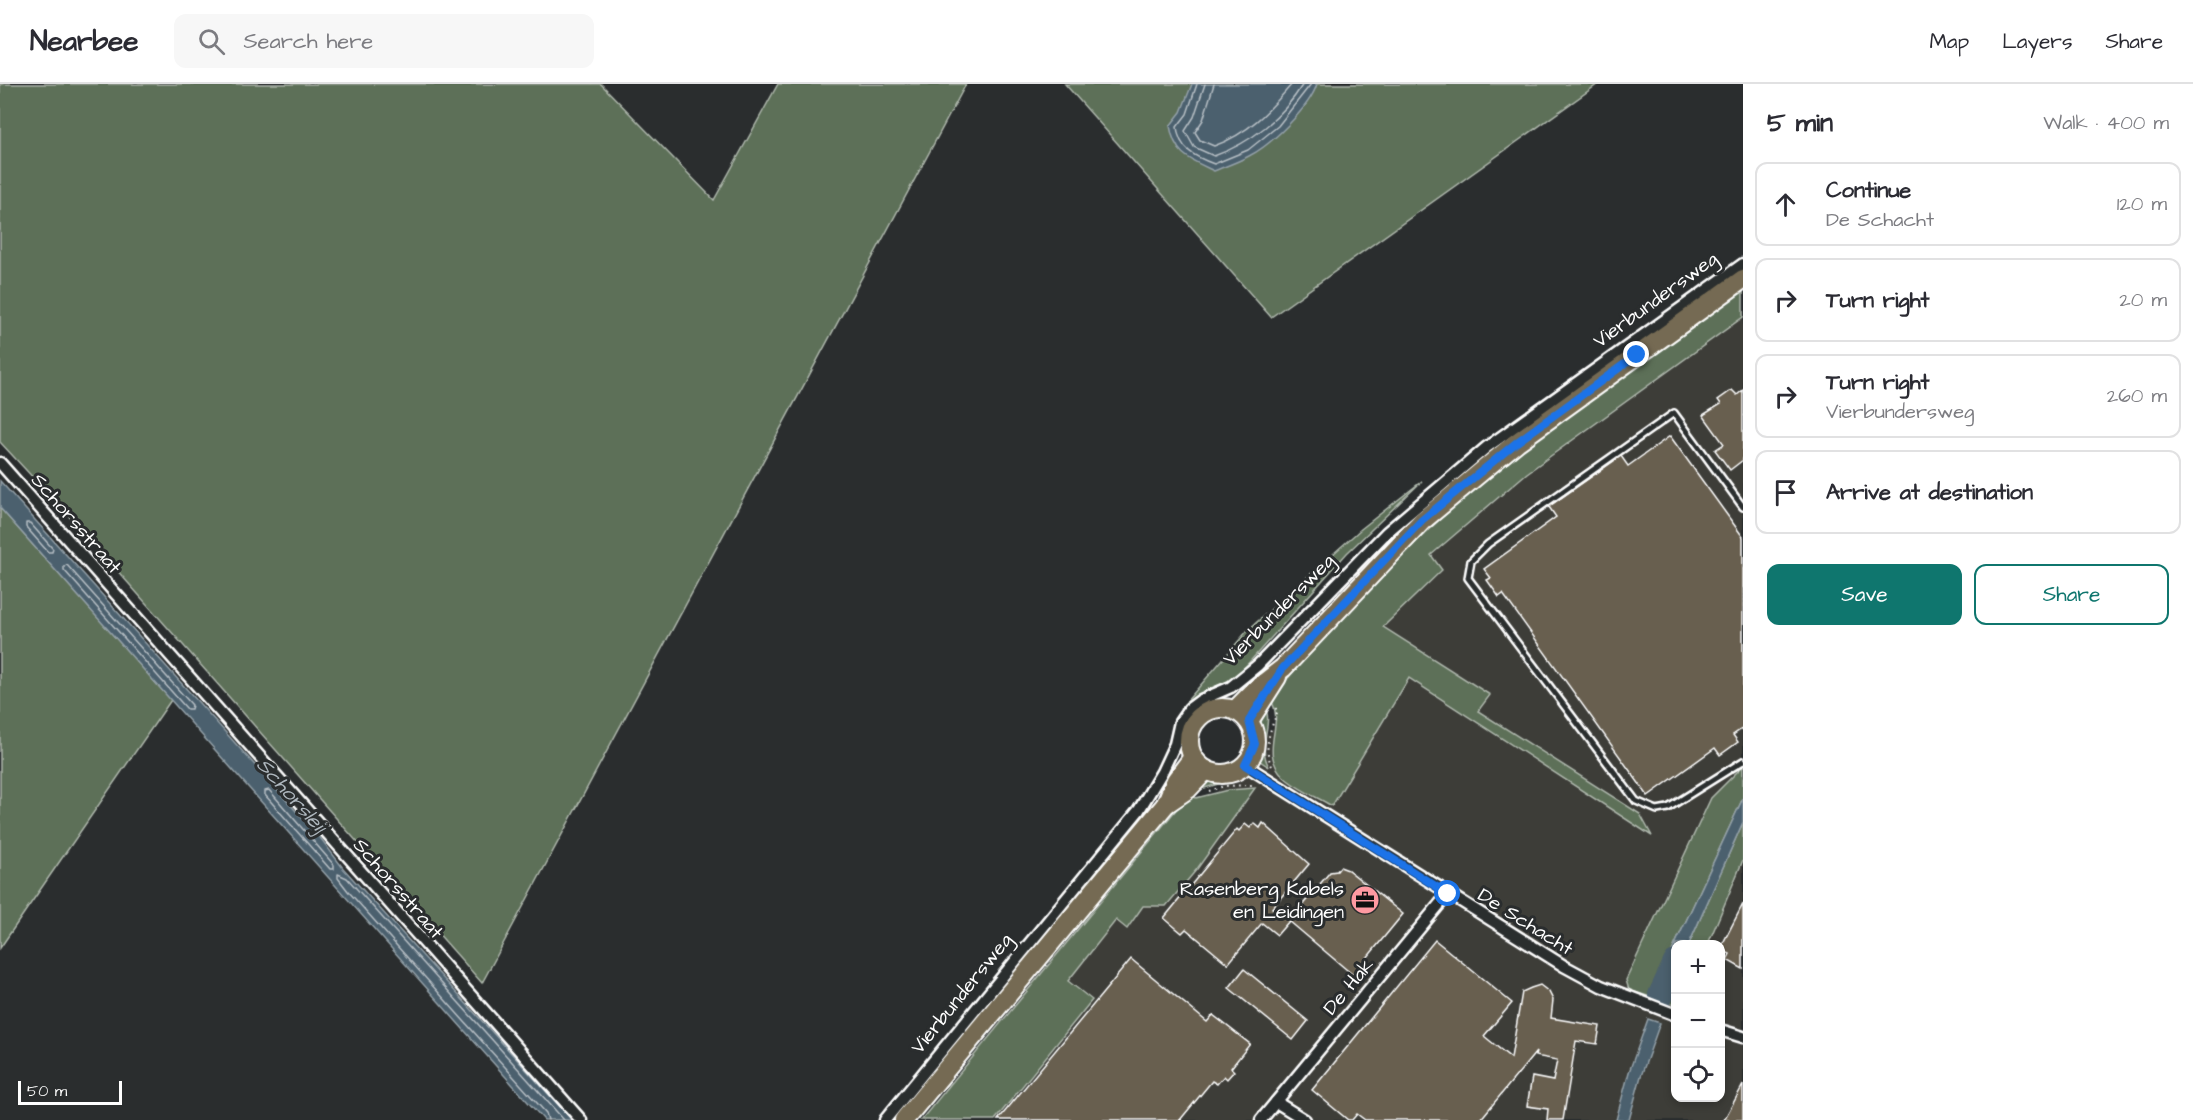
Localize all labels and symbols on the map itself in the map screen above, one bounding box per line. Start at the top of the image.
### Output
street label: Vierbundersweg [1587,245,1724,356]
route end [1623,341,1649,367]
street label: Schorsstraat [25,467,128,580]
street label: Vierbundersweg [1216,547,1342,673]
water label: Schorsleij [250,751,336,842]
street label: Schorsstraat [347,832,450,945]
place label: Rasenberg Kabels en Leidingen [1180,875,1344,927]
route start [1434,880,1460,906]
street label: De Schacht [1472,881,1579,962]
office icon: Rasenberg Kabels en Leidingen [1349,884,1381,916]
street label: Vierbundersweg [904,927,1020,1061]
street label: De Hak [1317,952,1381,1021]
scale bar [18,1078,122,1106]

